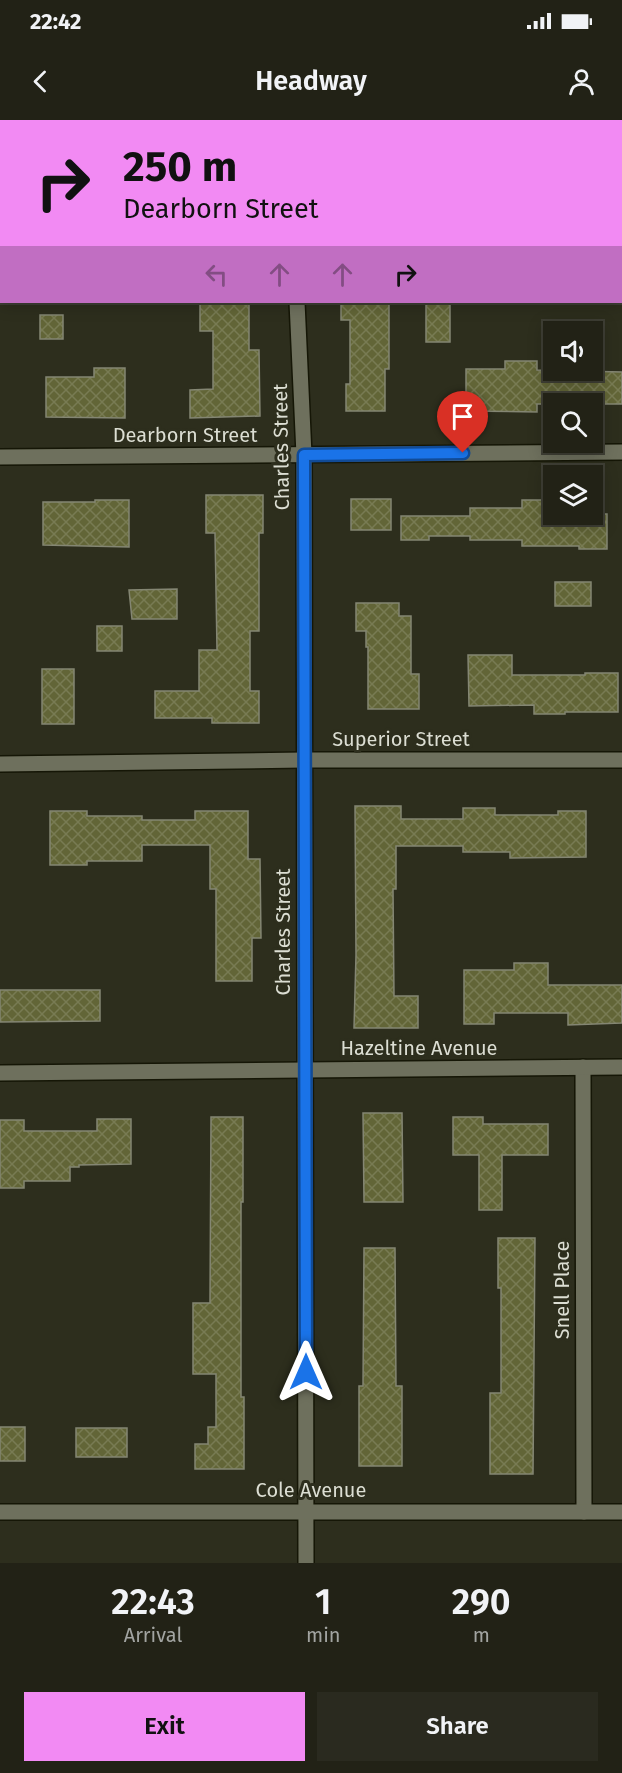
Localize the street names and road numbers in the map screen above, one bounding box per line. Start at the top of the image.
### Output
street label: Charles Street [268,383,294,511]
street label: Dearborn Street [113,423,258,447]
street label: Superior Street [332,727,471,751]
street label: Charles Street [271,868,295,995]
street label: Hazeltine Avenue [341,1036,498,1060]
street label: Snell Place [550,1241,574,1339]
street label: Cole Avenue [256,1478,366,1502]

